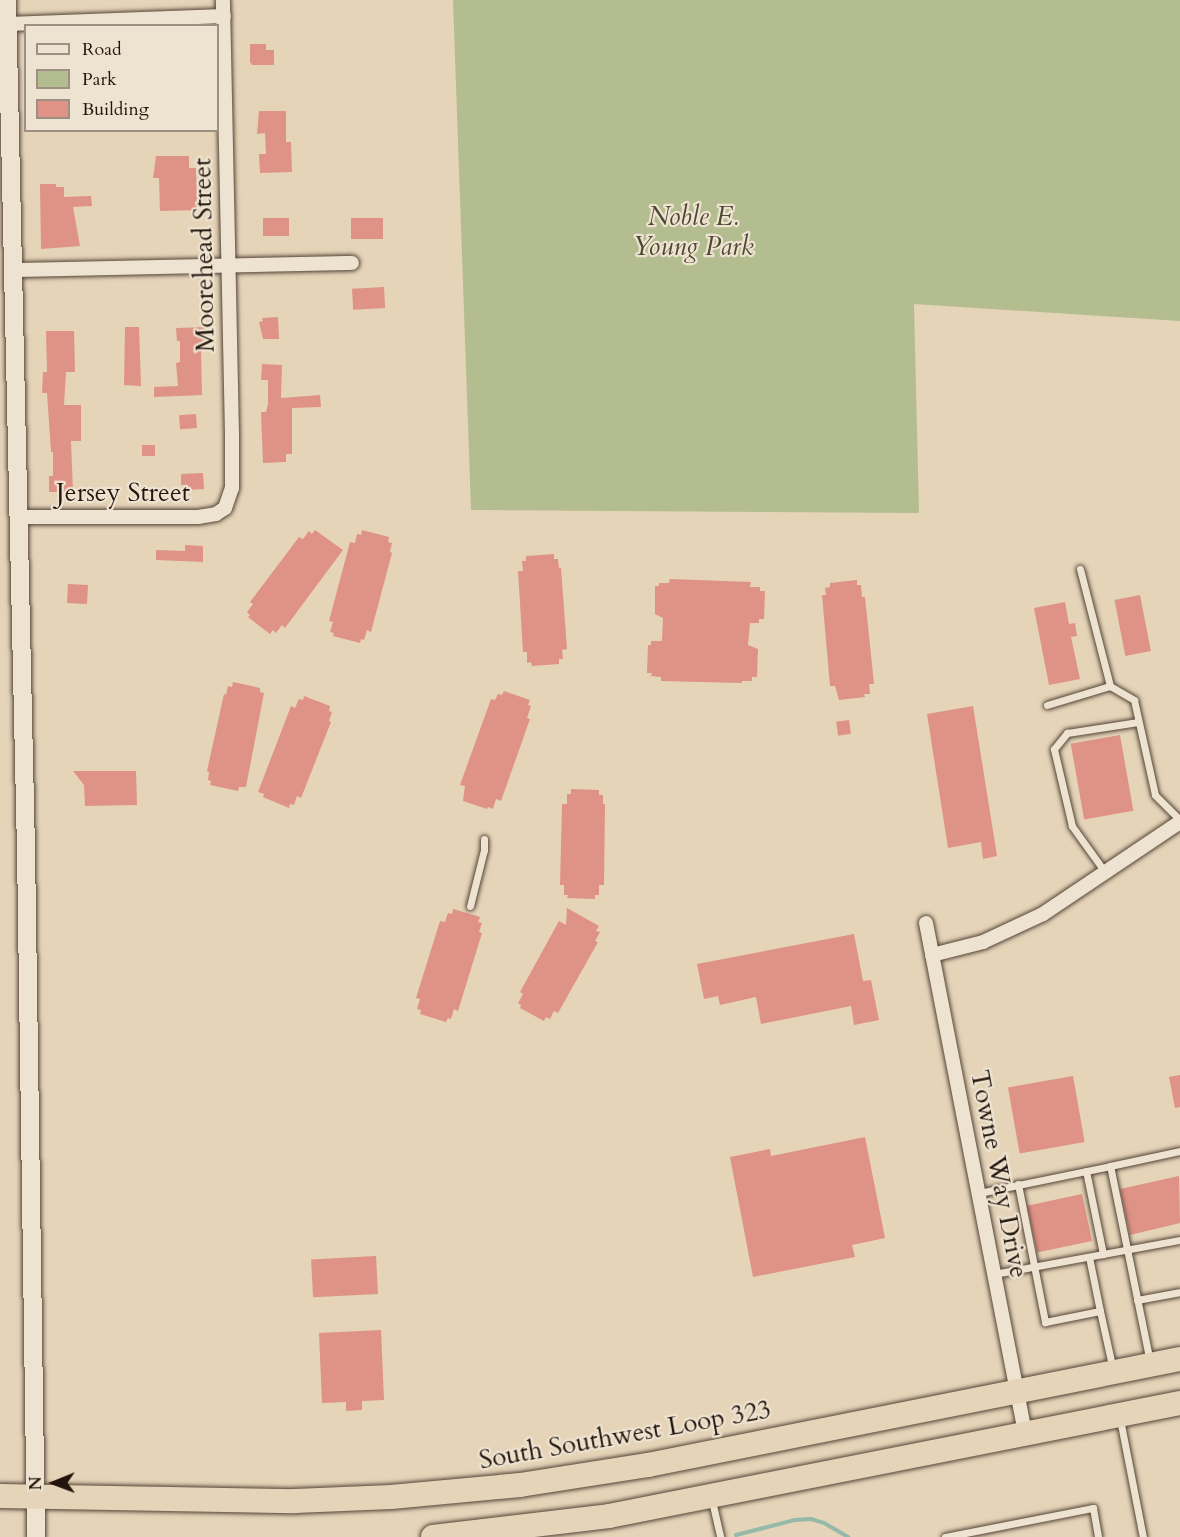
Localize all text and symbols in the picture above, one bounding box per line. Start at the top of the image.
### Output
legend [24,24,219,132]
text: Road [82,37,122,62]
text: Park [82,67,117,92]
text: Building [82,97,149,122]
street label: Moorehead Street [187,157,221,353]
park label: Noble E. Young Park [632,201,754,262]
street label: Jersey Street [56,477,190,509]
street label: Towne Way Drive [964,1067,1034,1281]
street label: South Southwest Loop 323 [477,1394,773,1476]
north arrow [24,1453,84,1513]
text: N [25,1476,47,1490]

